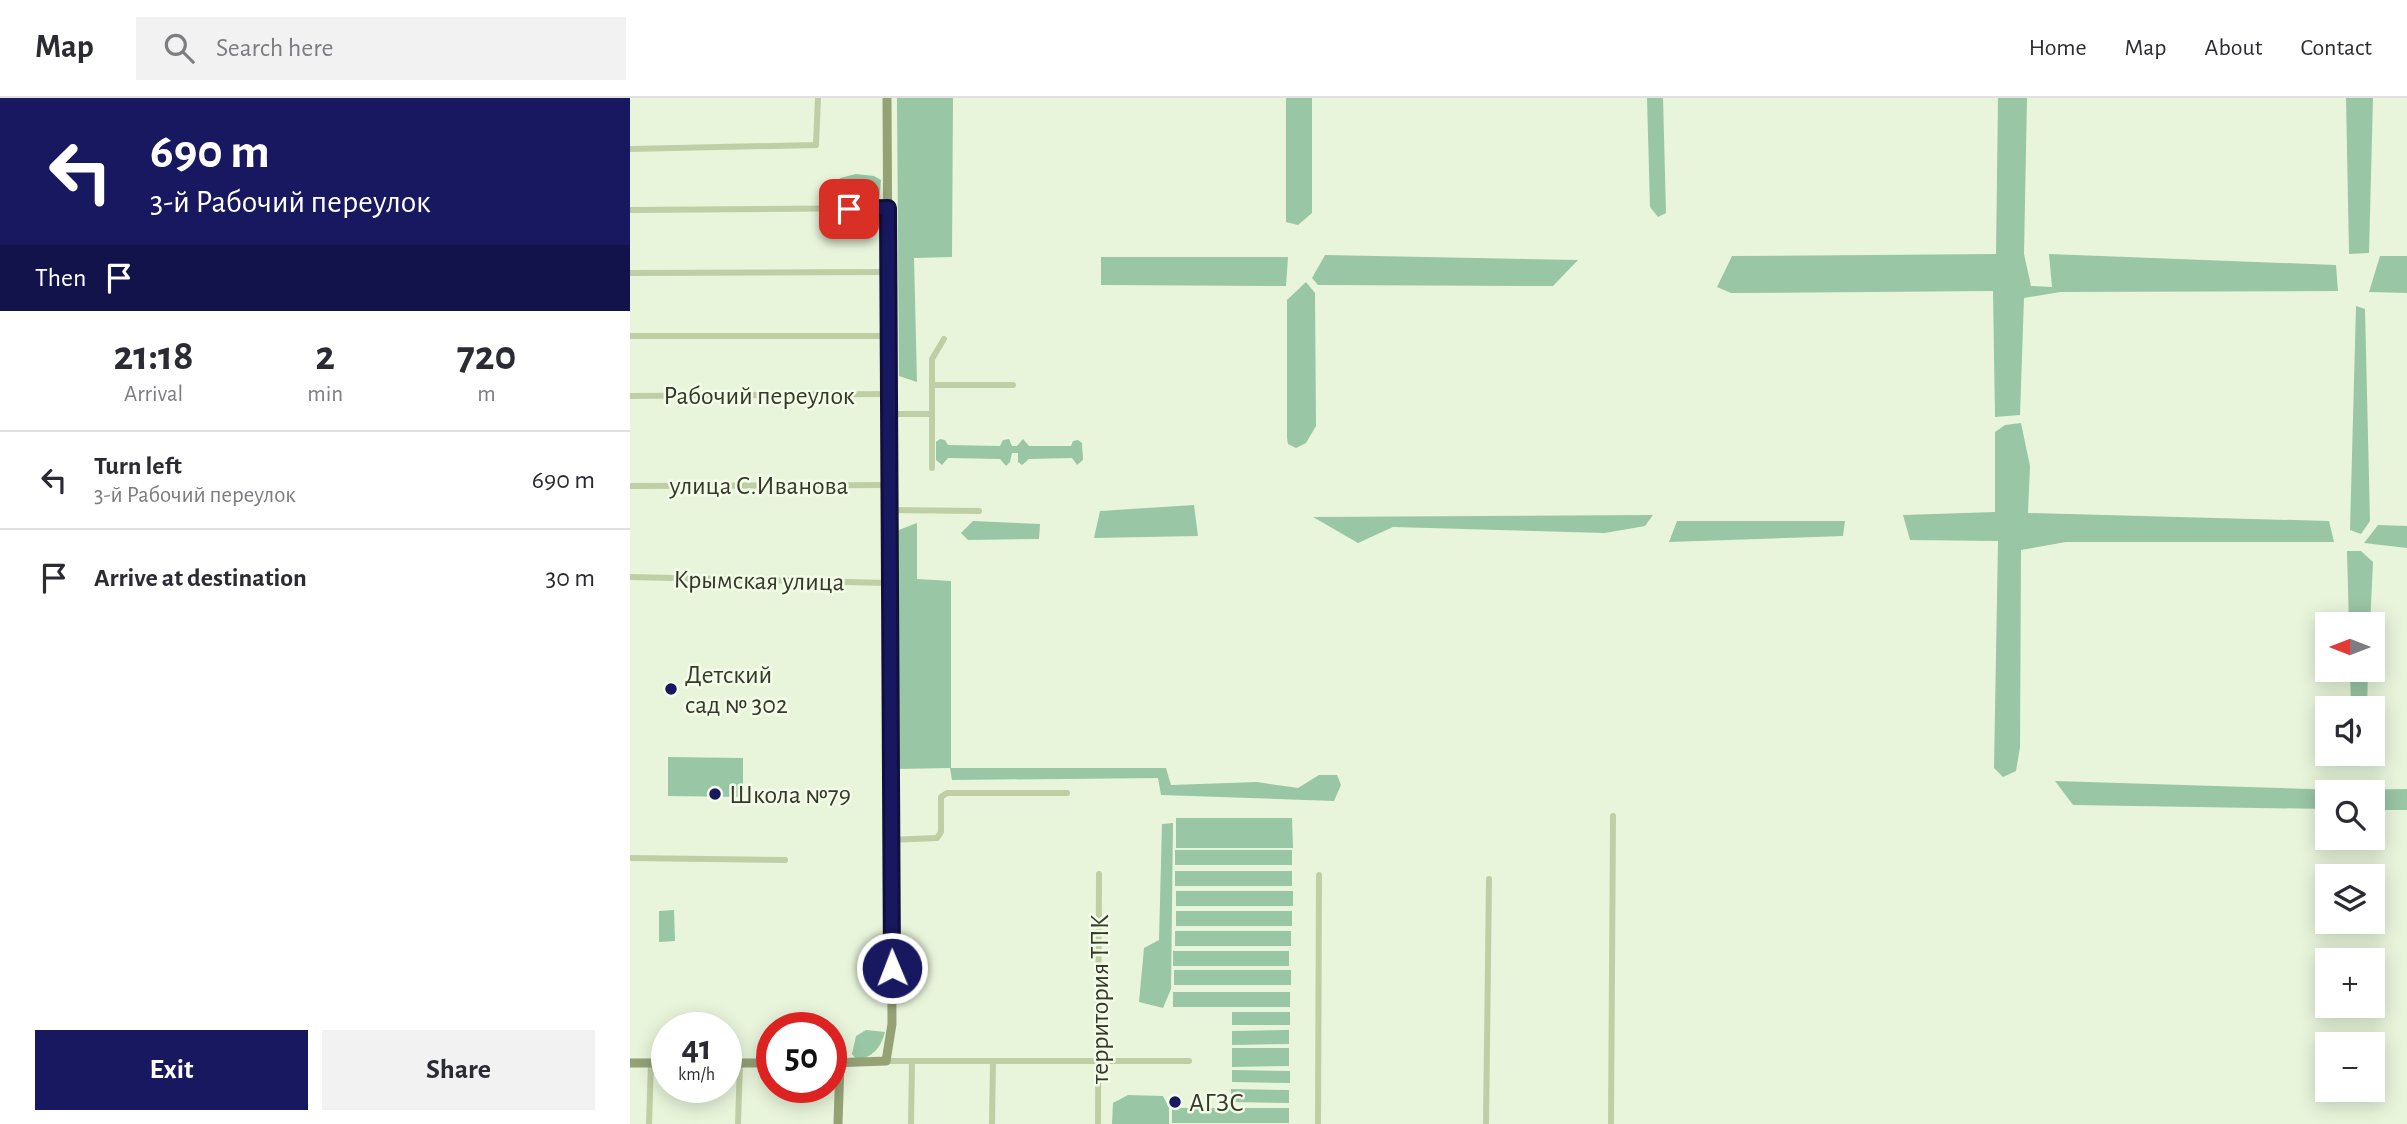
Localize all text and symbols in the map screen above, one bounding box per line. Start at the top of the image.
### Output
search box [136,17,626,80]
icon: search [160,29,198,67]
text: Map [35,31,94,64]
text: Search here [216,35,334,61]
text: Home [2029,36,2087,60]
text: Map [2125,36,2167,60]
text: About [2205,36,2262,60]
text: Contact [2300,36,2372,60]
icon: left [35,126,126,217]
text: 690 m [150,128,270,177]
pin [819,179,879,239]
text: 3-й Рабочий переулок [150,186,431,218]
icon: arrive [830,190,868,228]
icon: arrive [100,259,138,297]
text: Then [35,265,86,291]
text: 21:18 [113,335,194,377]
text: 2 [315,335,335,377]
text: 720 [457,335,516,377]
text: Arrival [124,383,183,406]
text: min [307,383,343,406]
text: m [477,383,496,406]
street label: Рабочий переулок [663,383,855,409]
text: Turn left [94,453,182,479]
icon: left [35,461,73,499]
text: 690 m [532,467,595,493]
street label: улица С.Иванова [669,473,849,499]
text: 3-й Рабочий переулок [94,484,296,507]
icon: arrive [35,559,73,597]
text: Arrive at destination [94,565,307,591]
text: 30 m [545,565,595,591]
street label: Крымская улица [673,567,845,595]
north arrow [2315,612,2385,682]
map controls [2315,612,2385,1102]
place label: Детский сад № 302 [685,662,788,718]
marker: Детский сад № 302 [663,681,679,697]
button: sound [2315,696,2385,766]
button: search [2315,780,2385,850]
place label: Школа №79 [729,782,851,808]
marker: Школа №79 [707,786,723,802]
button: layers [2315,864,2385,934]
street label: территория ТПК [1087,914,1113,1085]
position arrow [855,931,929,1005]
button: + [2315,948,2385,1018]
speed limit sign: 50 [756,1012,847,1103]
button: Exit [35,1030,308,1110]
button: Share [322,1030,595,1110]
text: 41 [681,1031,712,1066]
button: − [2315,1032,2385,1102]
text: km/h [678,1066,715,1084]
place label: АГЗС [1189,1090,1244,1116]
marker: АГЗС [1167,1094,1183,1110]

